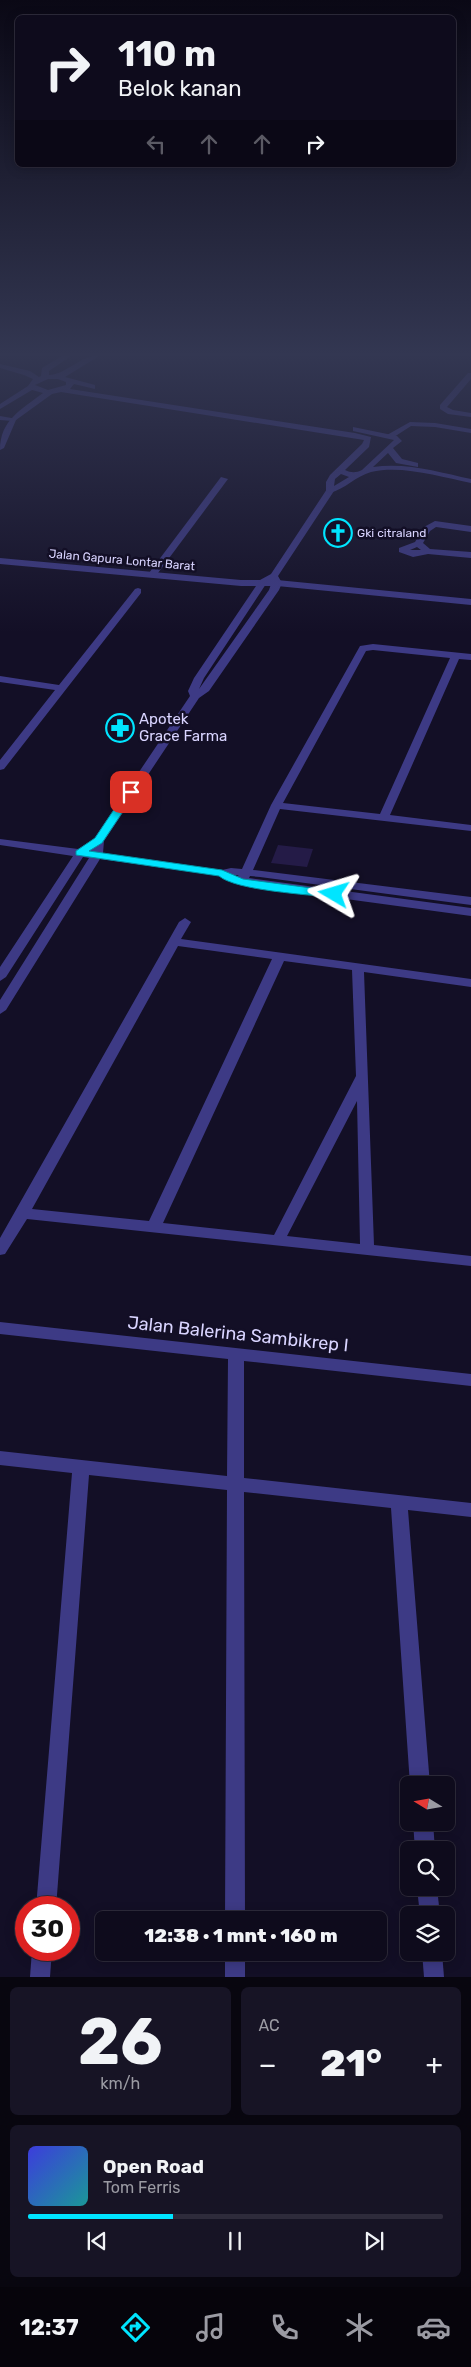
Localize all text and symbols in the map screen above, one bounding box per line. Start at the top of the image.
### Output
text: 110 m [118,33,216,75]
icon: right [35,35,100,100]
text: Belok kanan [118,75,242,102]
icon: left [142,130,170,158]
icon: ahead [195,130,223,158]
icon: ahead [248,130,276,158]
icon: right [301,130,329,158]
church icon: Gki citraland [323,518,353,548]
place label: Gki citraland [357,526,426,540]
street label: Jalan Gapura Lontar Barat [48,547,196,573]
place label: Apotek Grace Farma [139,710,227,745]
pharmacy icon: Apotek Grace Farma [105,713,135,743]
pin [110,771,152,813]
icon: arrive [117,778,145,806]
position arrow [307,867,359,919]
street label: Jalan Balerina Sambikrep I [126,1311,350,1357]
north arrow [400,1776,455,1831]
map controls [400,1776,455,1961]
button: search [400,1841,455,1896]
speed limit sign: 30 [15,1896,80,1961]
button: layers [400,1906,455,1961]
text: 12:38 · 1 mnt · 160 m [144,1924,338,1947]
text: 26 [78,2003,163,2080]
text: AC [259,2016,280,2035]
text: 21° [320,2040,382,2086]
text: − [259,2048,277,2081]
text: + [426,2048,443,2081]
text: km/h [100,2074,140,2093]
text: Open Road [103,2155,204,2178]
text: Tom Ferris [103,2178,180,2197]
icon: previous [83,2227,111,2255]
icon: pause [221,2227,249,2255]
icon: next [360,2227,388,2255]
icon: directions [118,2310,153,2345]
icon: music [193,2310,228,2345]
icon: phone [267,2310,302,2345]
icon: climate [342,2310,377,2345]
icon: car [416,2310,451,2345]
text: 12:37 [20,2314,79,2341]

